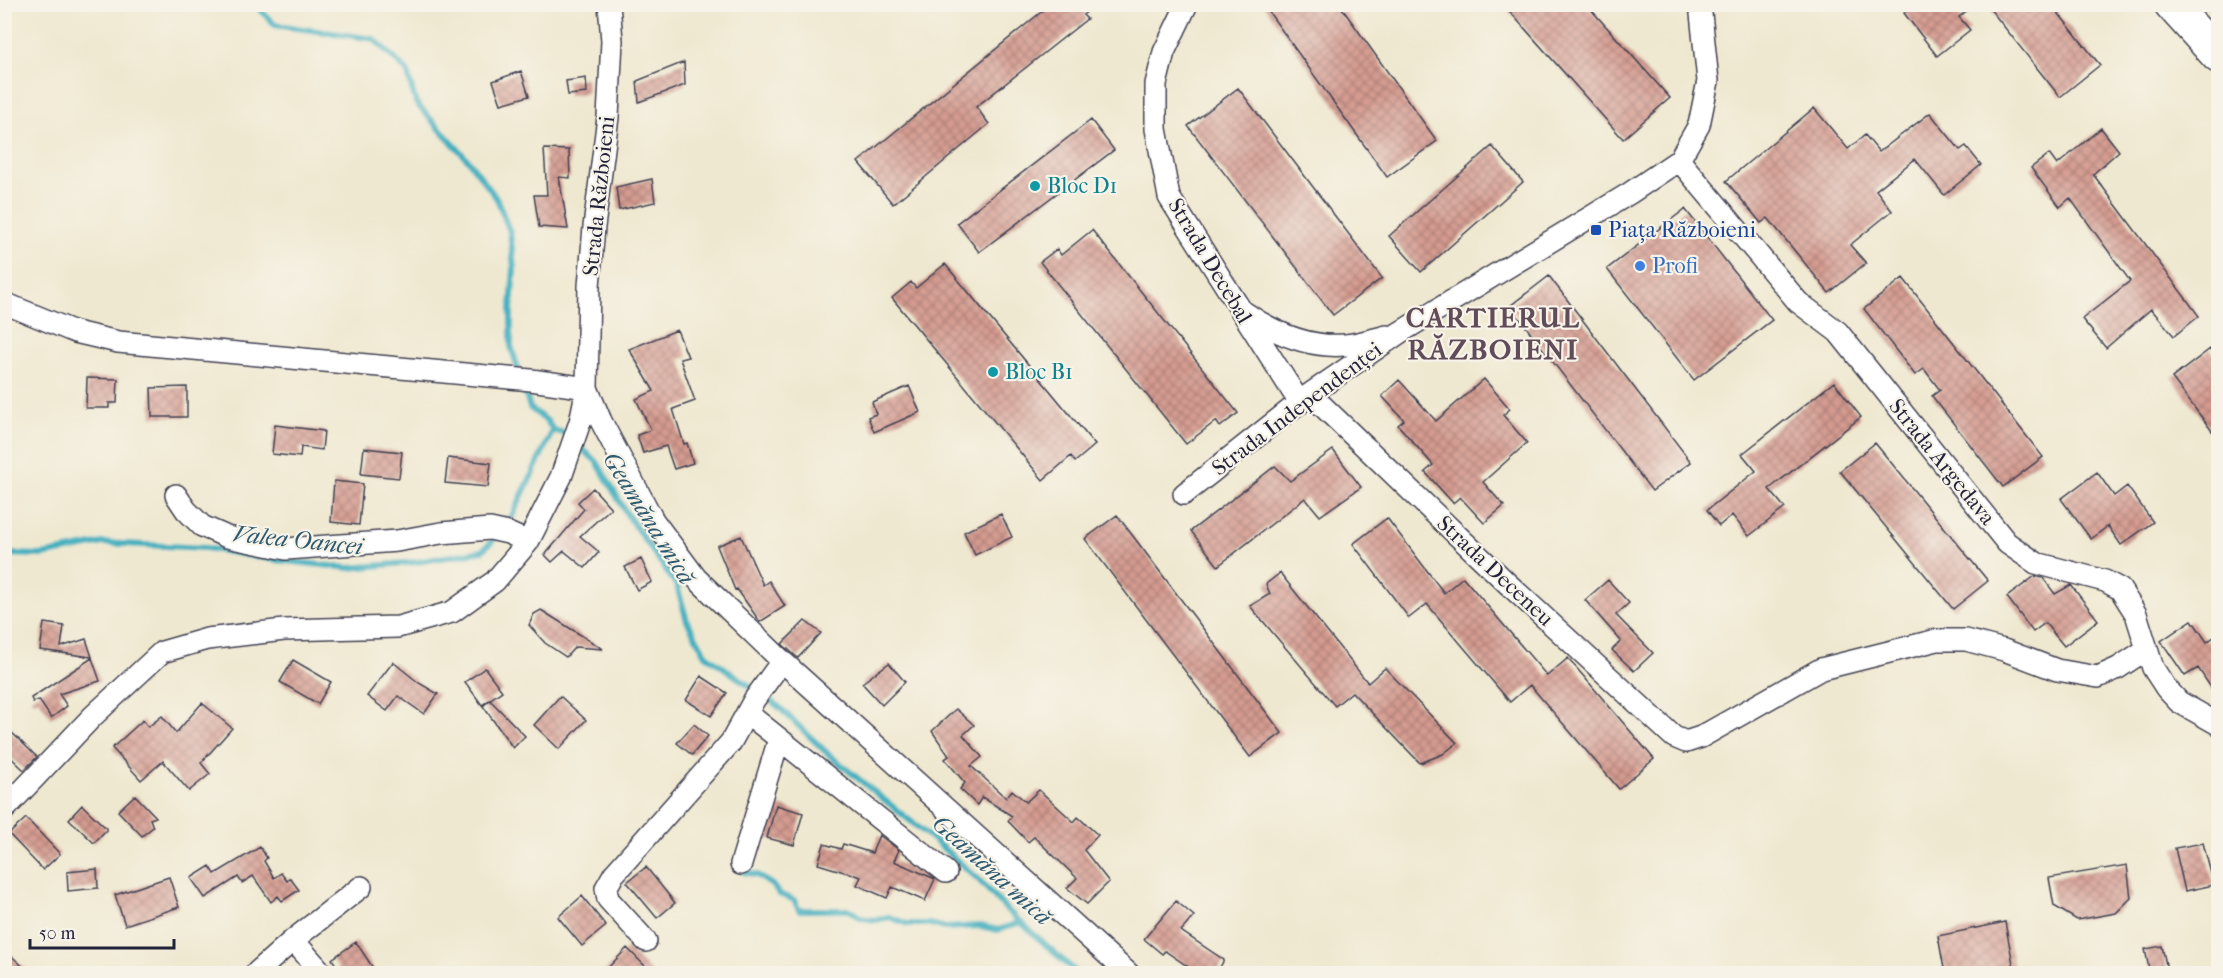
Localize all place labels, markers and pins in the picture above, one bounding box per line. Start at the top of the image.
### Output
place label: Bloc D1 [1047,173,1117,199]
marker: Bloc D1 [1028,179,1042,193]
place label: Piața Războieni [1608,217,1756,243]
marker: Piața Războieni [1589,223,1603,237]
place label: Profi [1652,253,1698,279]
marker: Profi [1633,259,1647,273]
place label: Bloc B1 [1005,359,1073,385]
marker: Bloc B1 [986,365,1000,379]

